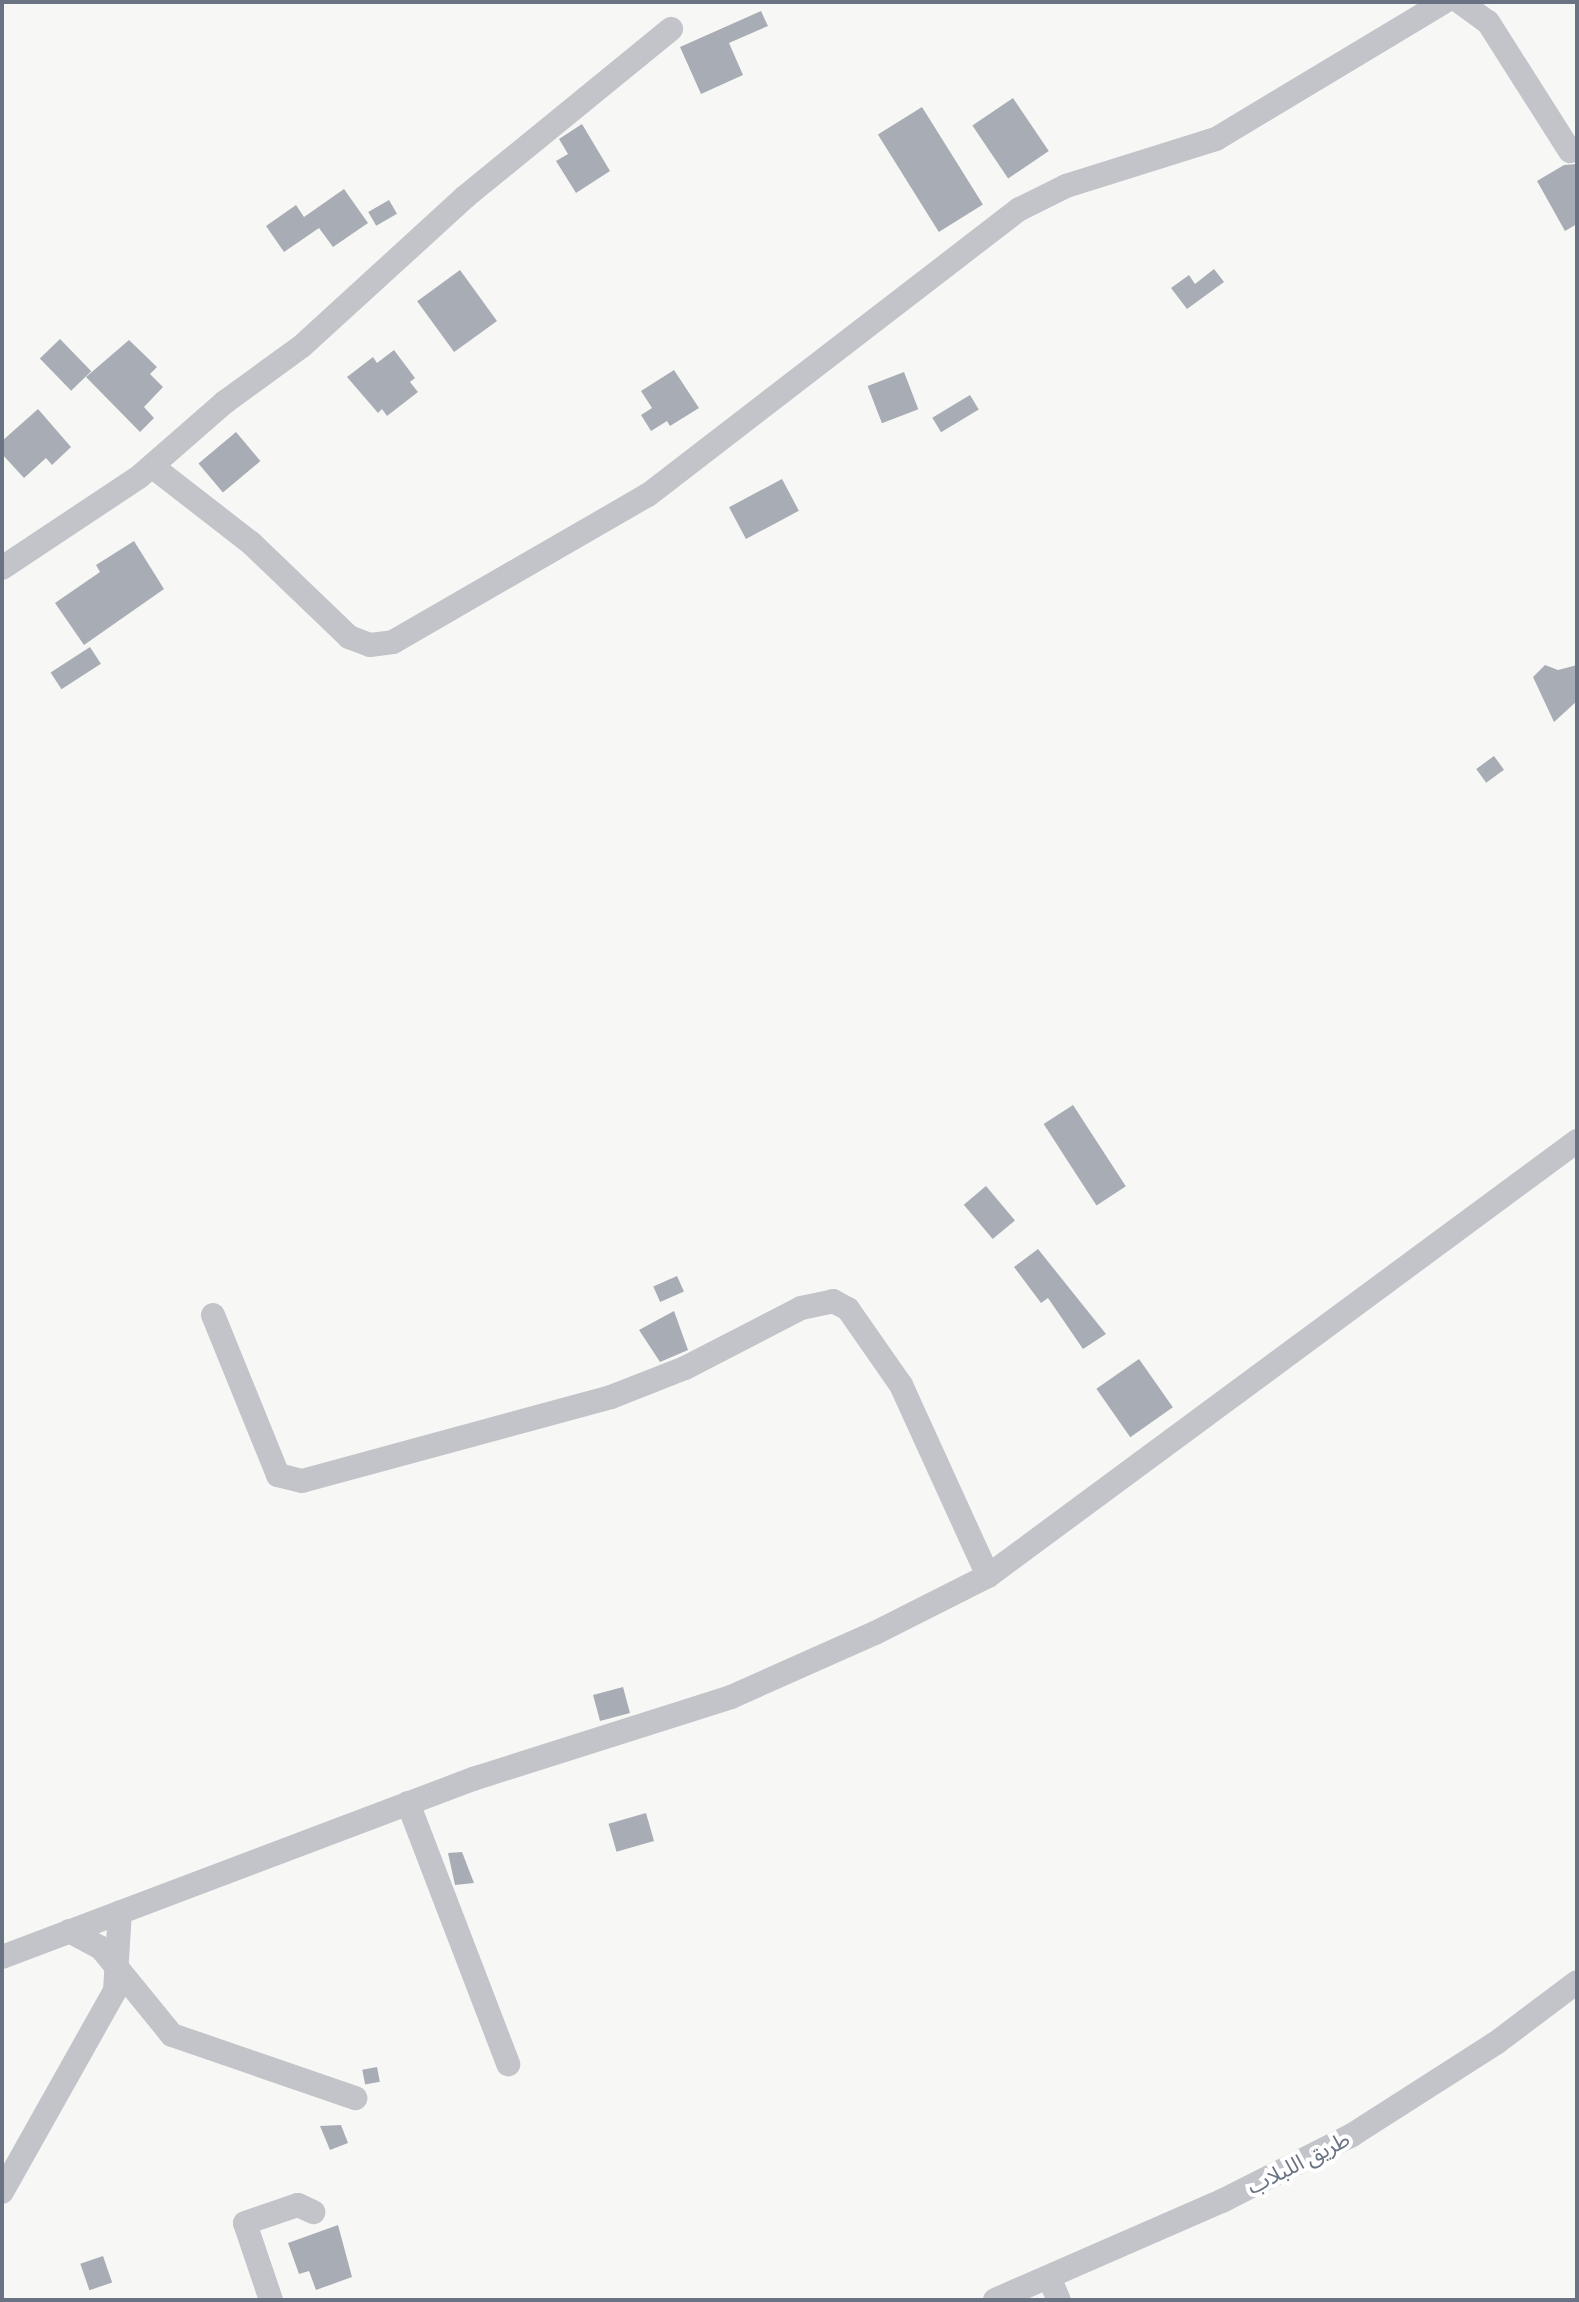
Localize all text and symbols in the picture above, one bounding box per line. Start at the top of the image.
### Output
street label: طريق اللبلاب [1242,2125,1354,2199]

